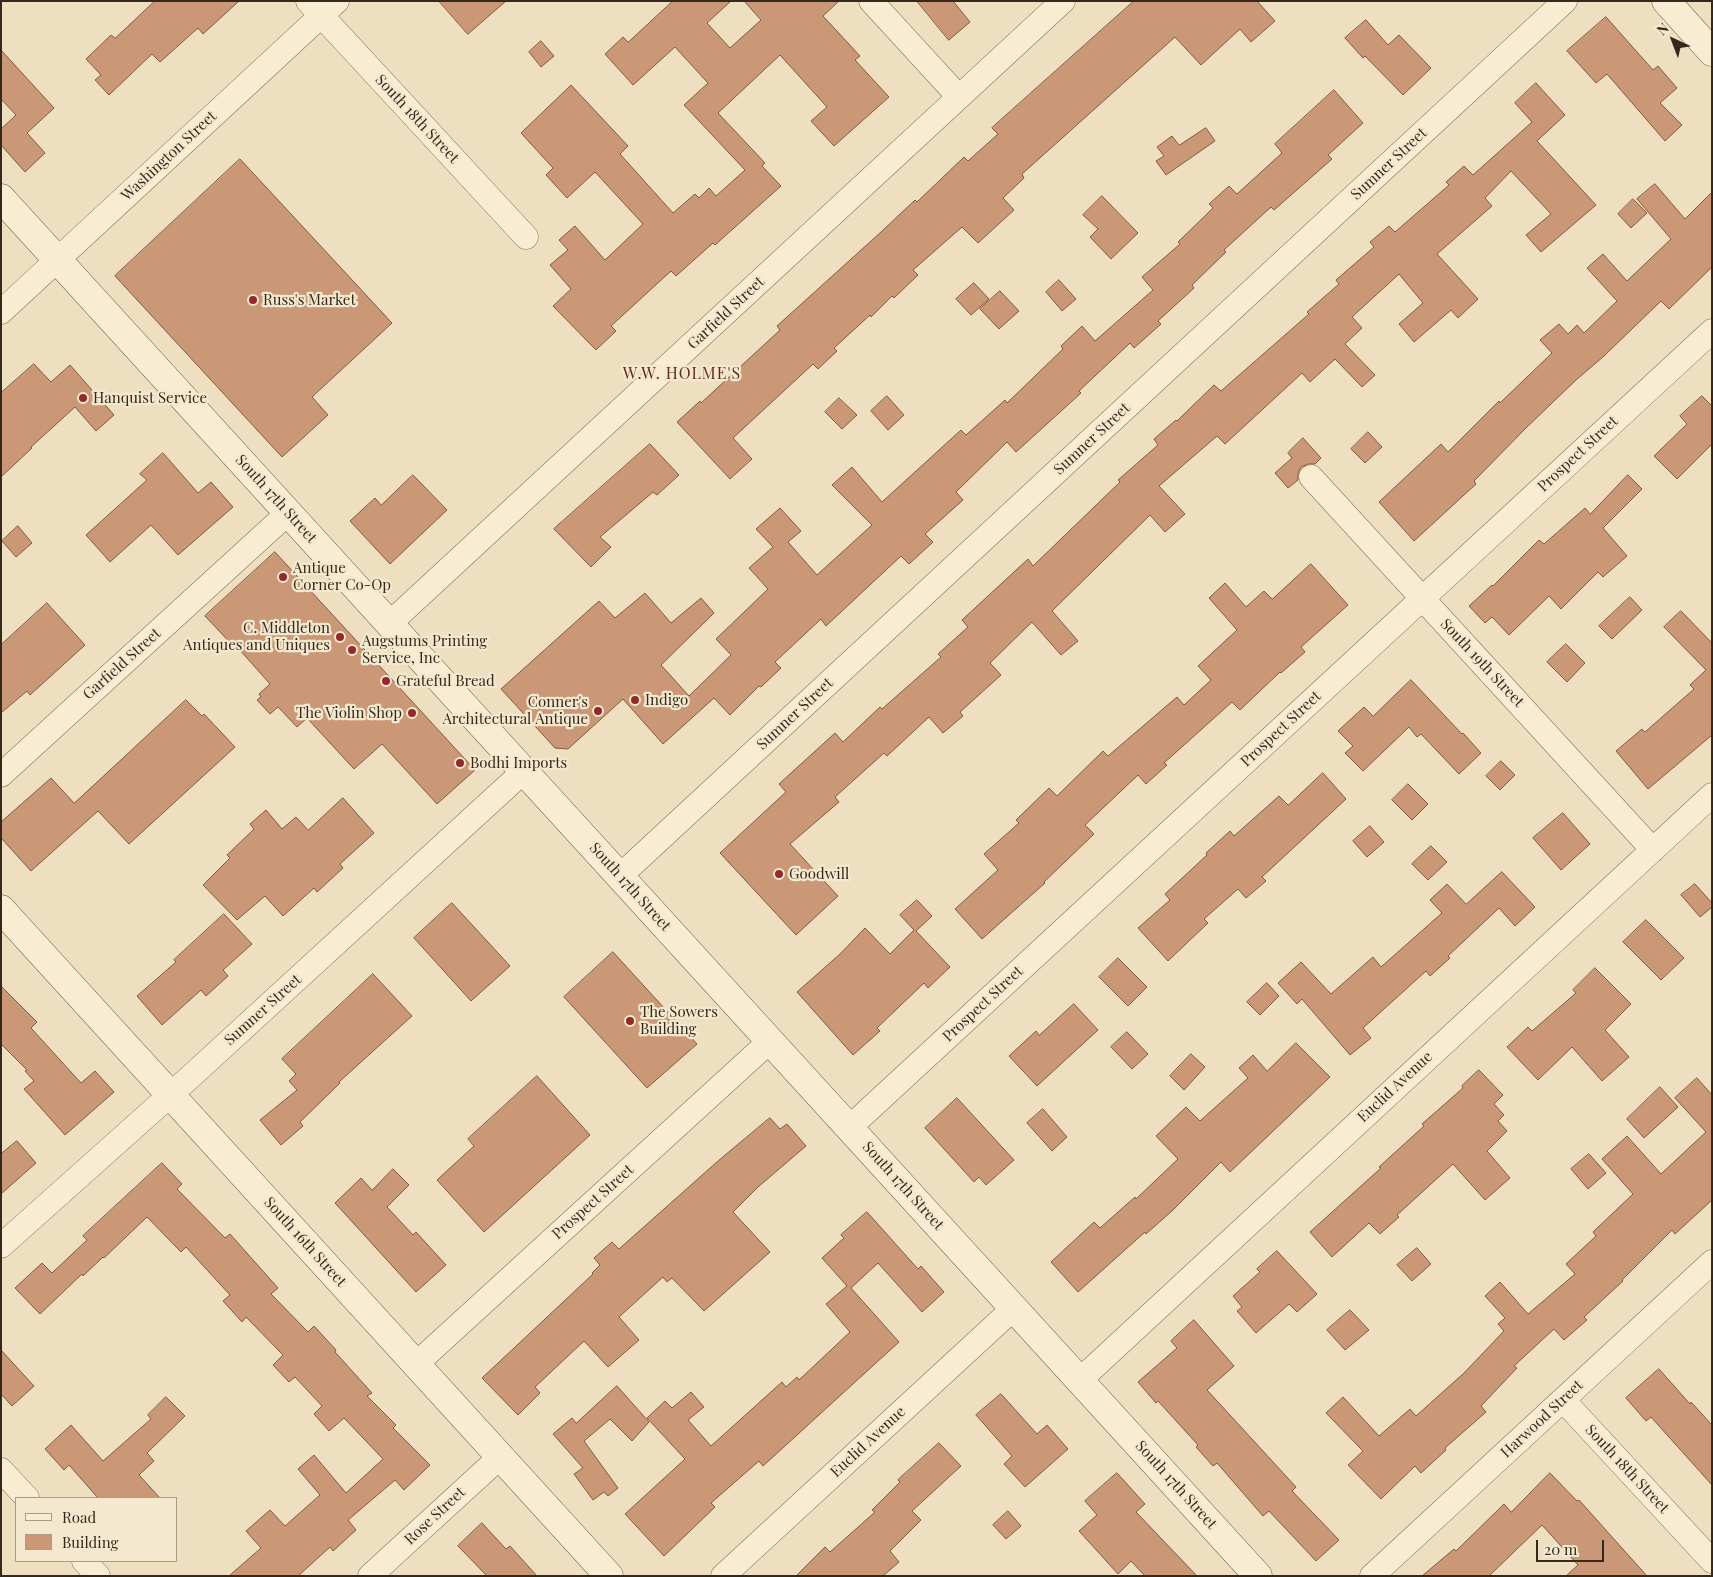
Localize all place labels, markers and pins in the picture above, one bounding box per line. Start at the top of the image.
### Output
place label: Russ's Market [263,291,356,309]
marker: Russ's Market [247,294,259,306]
place label: Hanquist Service [93,389,207,407]
marker: Hanquist Service [77,392,89,404]
place label: Antique Corner Co-Op [293,559,391,594]
marker: Antique Corner Co-Op [277,571,289,583]
place label: C. Middleton Antiques and Uniques [183,619,330,654]
marker: C. Middleton Antiques and Uniques [334,631,346,643]
place label: Augstums Printing Service, Inc [362,632,487,667]
marker: Augstums Printing Service, Inc [346,644,358,656]
place label: Grateful Bread [396,672,495,690]
marker: Grateful Bread [380,675,392,687]
place label: Indigo [645,691,688,709]
place label: Conner's Architectural Antique [442,693,588,728]
marker: Indigo [629,694,641,706]
place label: The Violin Shop [296,704,402,722]
marker: Conner's Architectural Antique [592,705,604,717]
marker: The Violin Shop [406,707,418,719]
place label: Bodhi Imports [470,754,567,772]
marker: Bodhi Imports [454,757,466,769]
place label: Goodwill [789,865,849,883]
marker: Goodwill [773,868,785,880]
place label: The Sowers Building [640,1003,718,1038]
marker: The Sowers Building [624,1015,636,1027]

